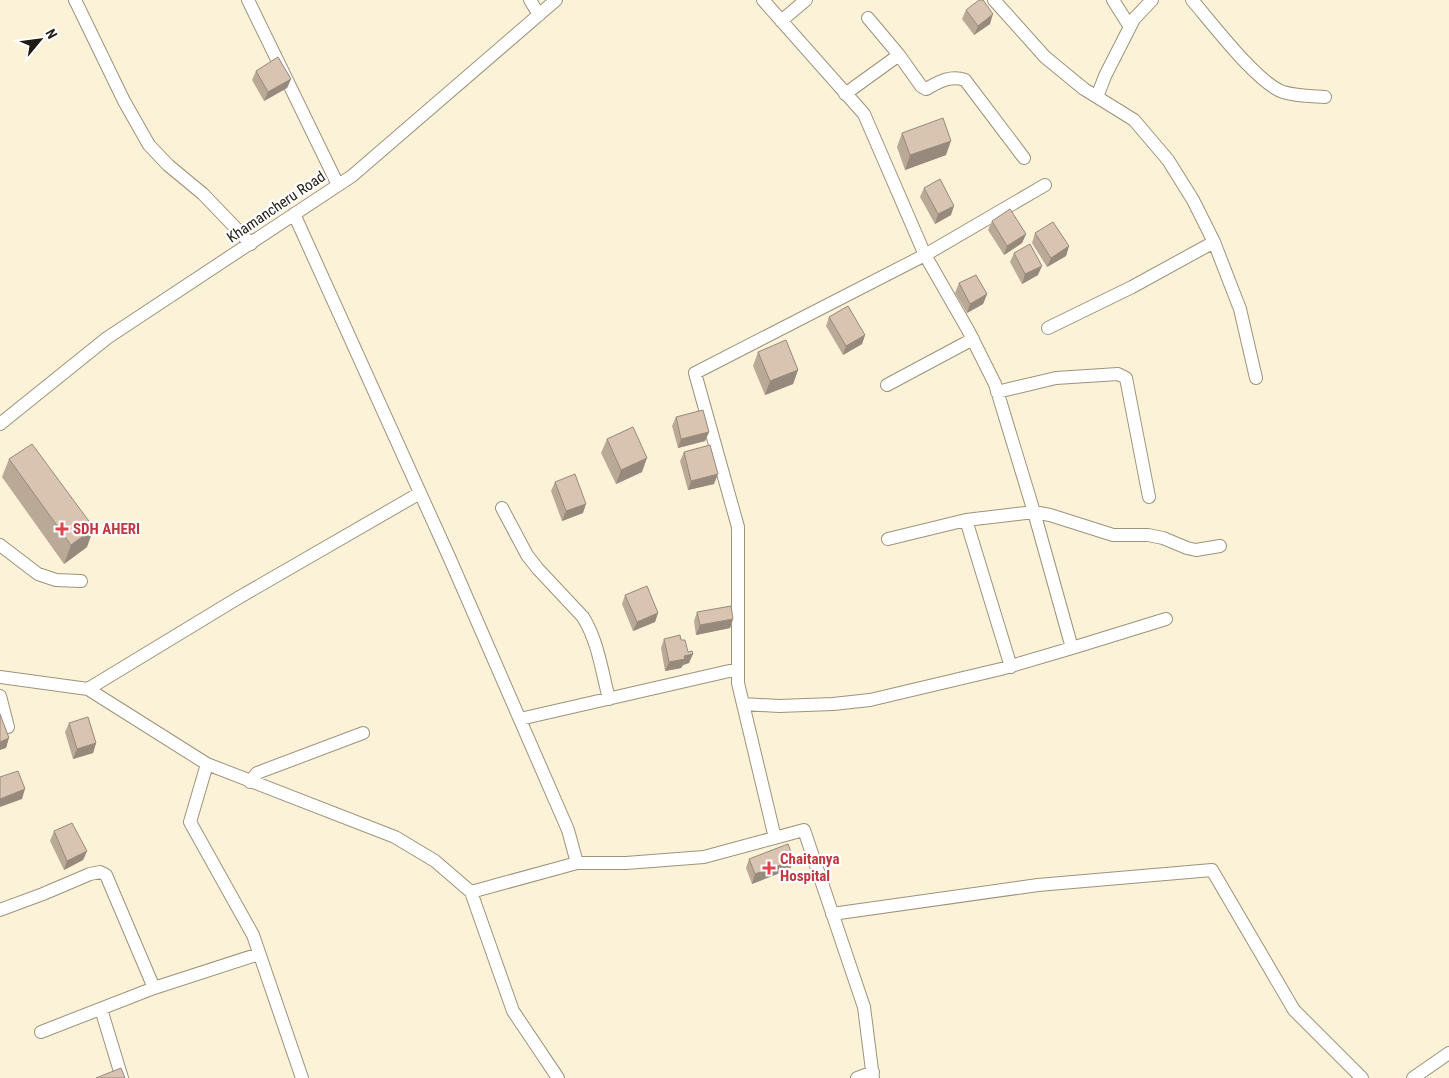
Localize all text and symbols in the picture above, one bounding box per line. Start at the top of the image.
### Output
north arrow [15,15,65,65]
text: N [42,26,60,41]
street label: Khamancheru Road [223,167,329,247]
place label: SDH AHERI [73,520,140,538]
marker: SDH AHERI [55,522,69,536]
place label: Chaitanya Hospital [780,850,839,885]
marker: Chaitanya Hospital [762,861,776,875]

